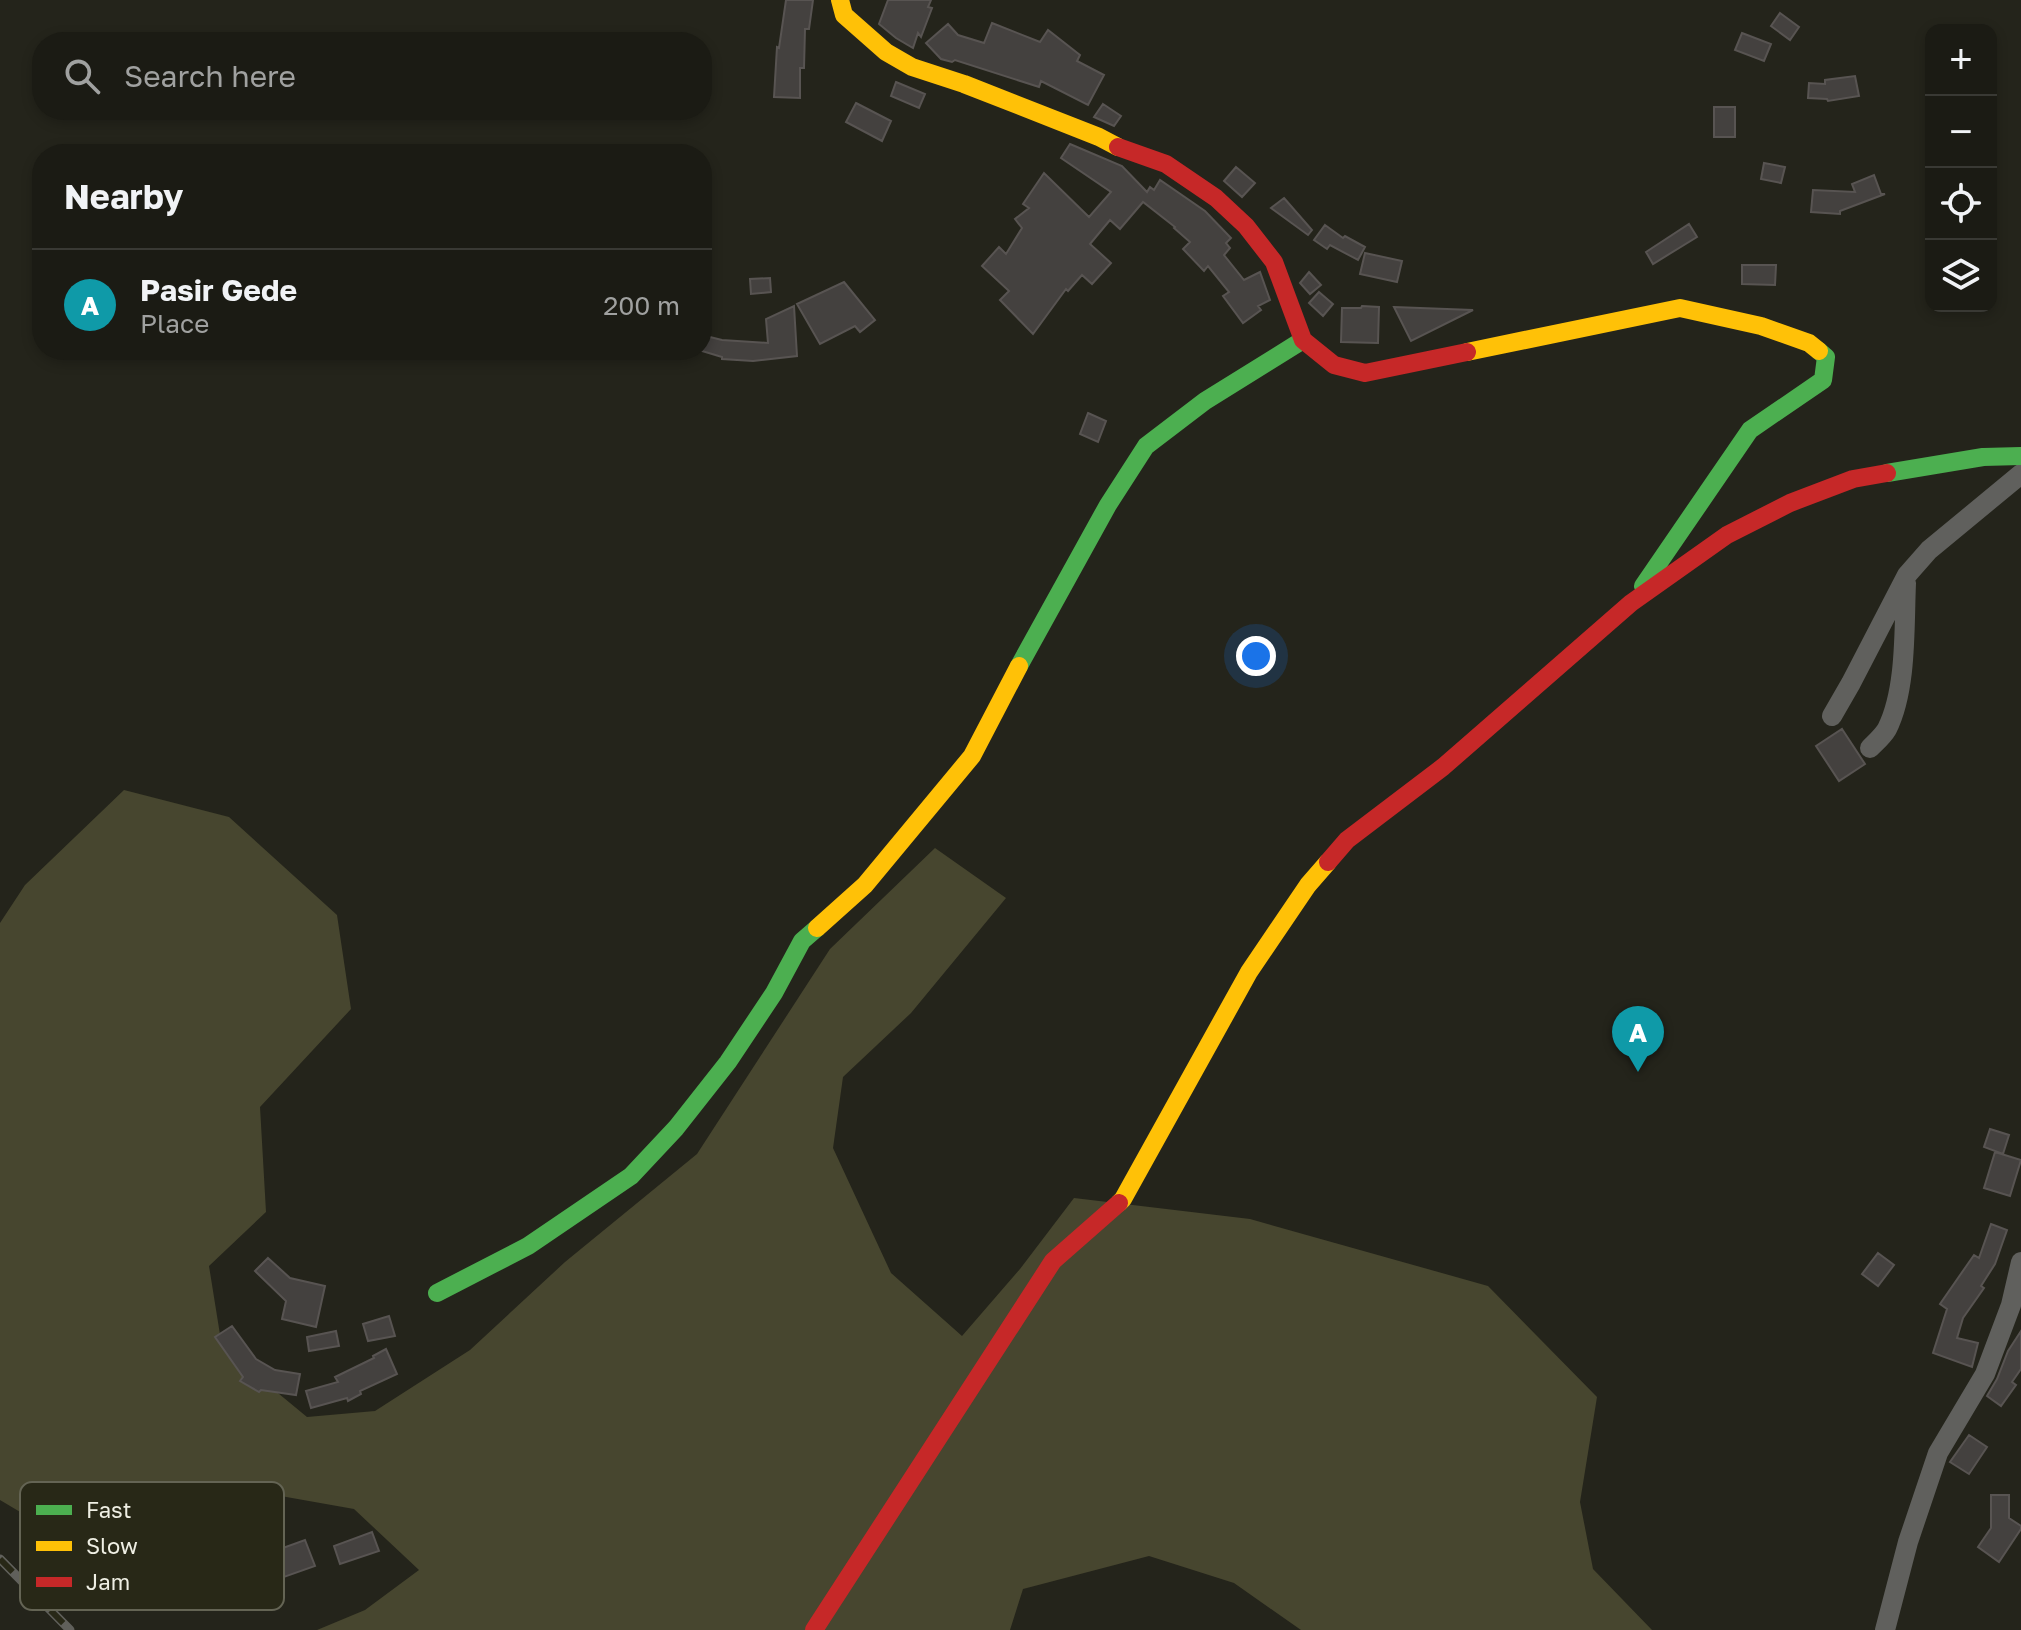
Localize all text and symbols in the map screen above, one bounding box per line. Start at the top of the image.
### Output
map controls [1925,24,1997,312]
button: + [1925,24,1997,96]
search box [32,32,712,120]
icon: search [60,54,104,98]
text: Search here [124,58,296,94]
button: − [1925,96,1997,168]
button: locate [1925,168,1997,240]
text: Nearby [64,176,184,216]
button: layers [1925,240,1997,312]
text: Pasir Gede [140,272,297,308]
text: A [81,290,99,321]
text: 200 m [603,290,680,321]
text: Place [140,308,209,339]
your location [1236,636,1276,676]
pin: A [1612,1006,1664,1072]
legend [20,1482,284,1610]
text: Fast [86,1496,132,1523]
text: Slow [86,1532,138,1559]
text: Jam [86,1568,130,1595]

